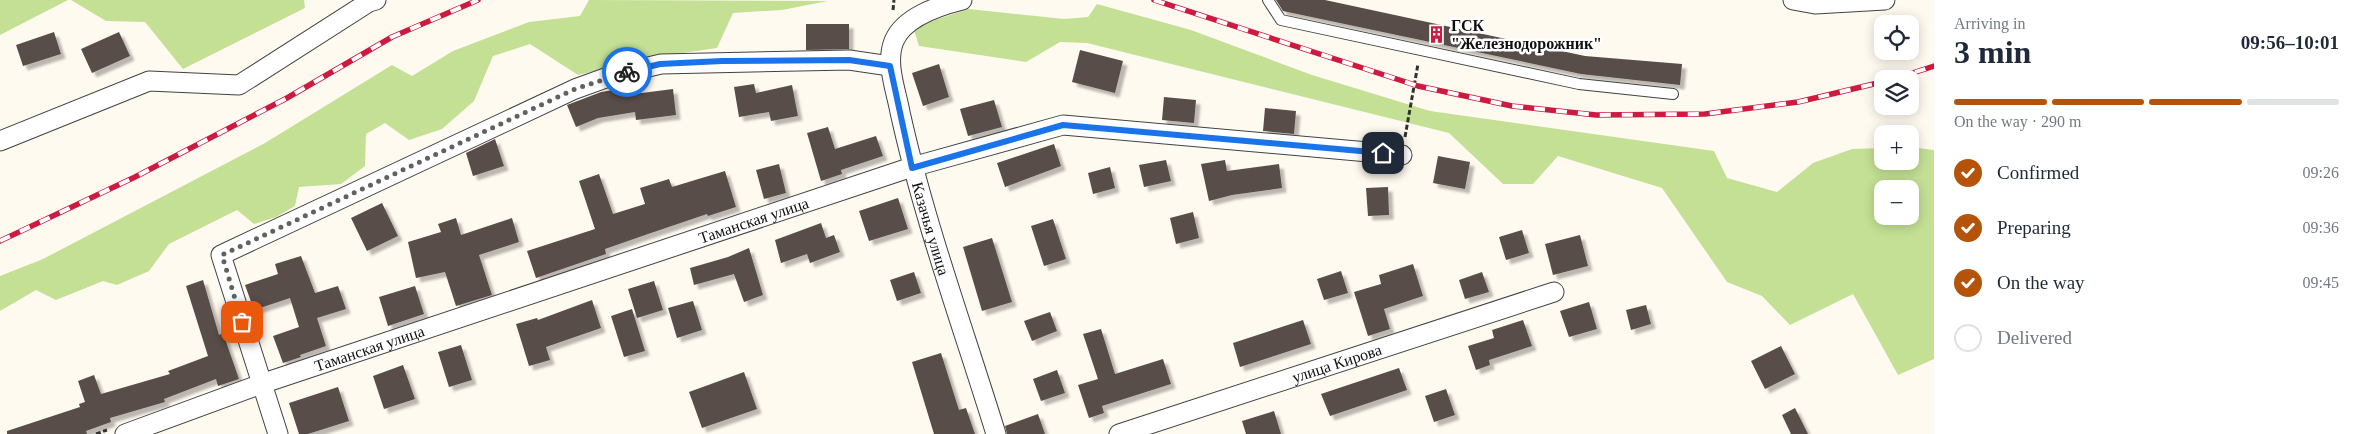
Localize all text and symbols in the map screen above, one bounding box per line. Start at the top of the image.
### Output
map controls [1874,15,1919,225]
button: locate [1874,15,1919,60]
text: Arriving in [1954,15,2026,32]
place label: ГСК "Железнодорожник" [1451,17,1602,53]
building icon: ГСК "Железнодорожник" [1427,24,1447,44]
text: 09:56–10:01 [2241,32,2339,53]
text: 3 min [1954,34,2031,70]
courier [602,47,652,97]
icon: bike [613,58,641,86]
button: layers [1874,70,1919,115]
text: On the way · 290 m [1954,113,2082,130]
button: + [1874,125,1919,170]
pin [1362,132,1404,174]
icon: home [1369,139,1397,167]
icon: check [1954,159,1982,187]
text: Confirmed [1997,162,2079,183]
text: 09:26 [2303,164,2339,181]
street label: Казачья улица [909,180,953,277]
button: − [1874,180,1919,225]
street label: Таманская улица [696,194,811,246]
icon: check [1954,214,1982,242]
text: Preparing [1997,217,2071,238]
text: 09:36 [2303,219,2339,236]
icon: check [1954,269,1982,297]
text: On the way [1997,272,2085,293]
text: 09:45 [2303,274,2339,291]
pin [221,301,263,343]
icon: bag [228,308,256,336]
street label: Таманская улица [312,322,426,374]
text: Delivered [1997,327,2072,348]
street label: улица Кирова [1290,340,1384,386]

